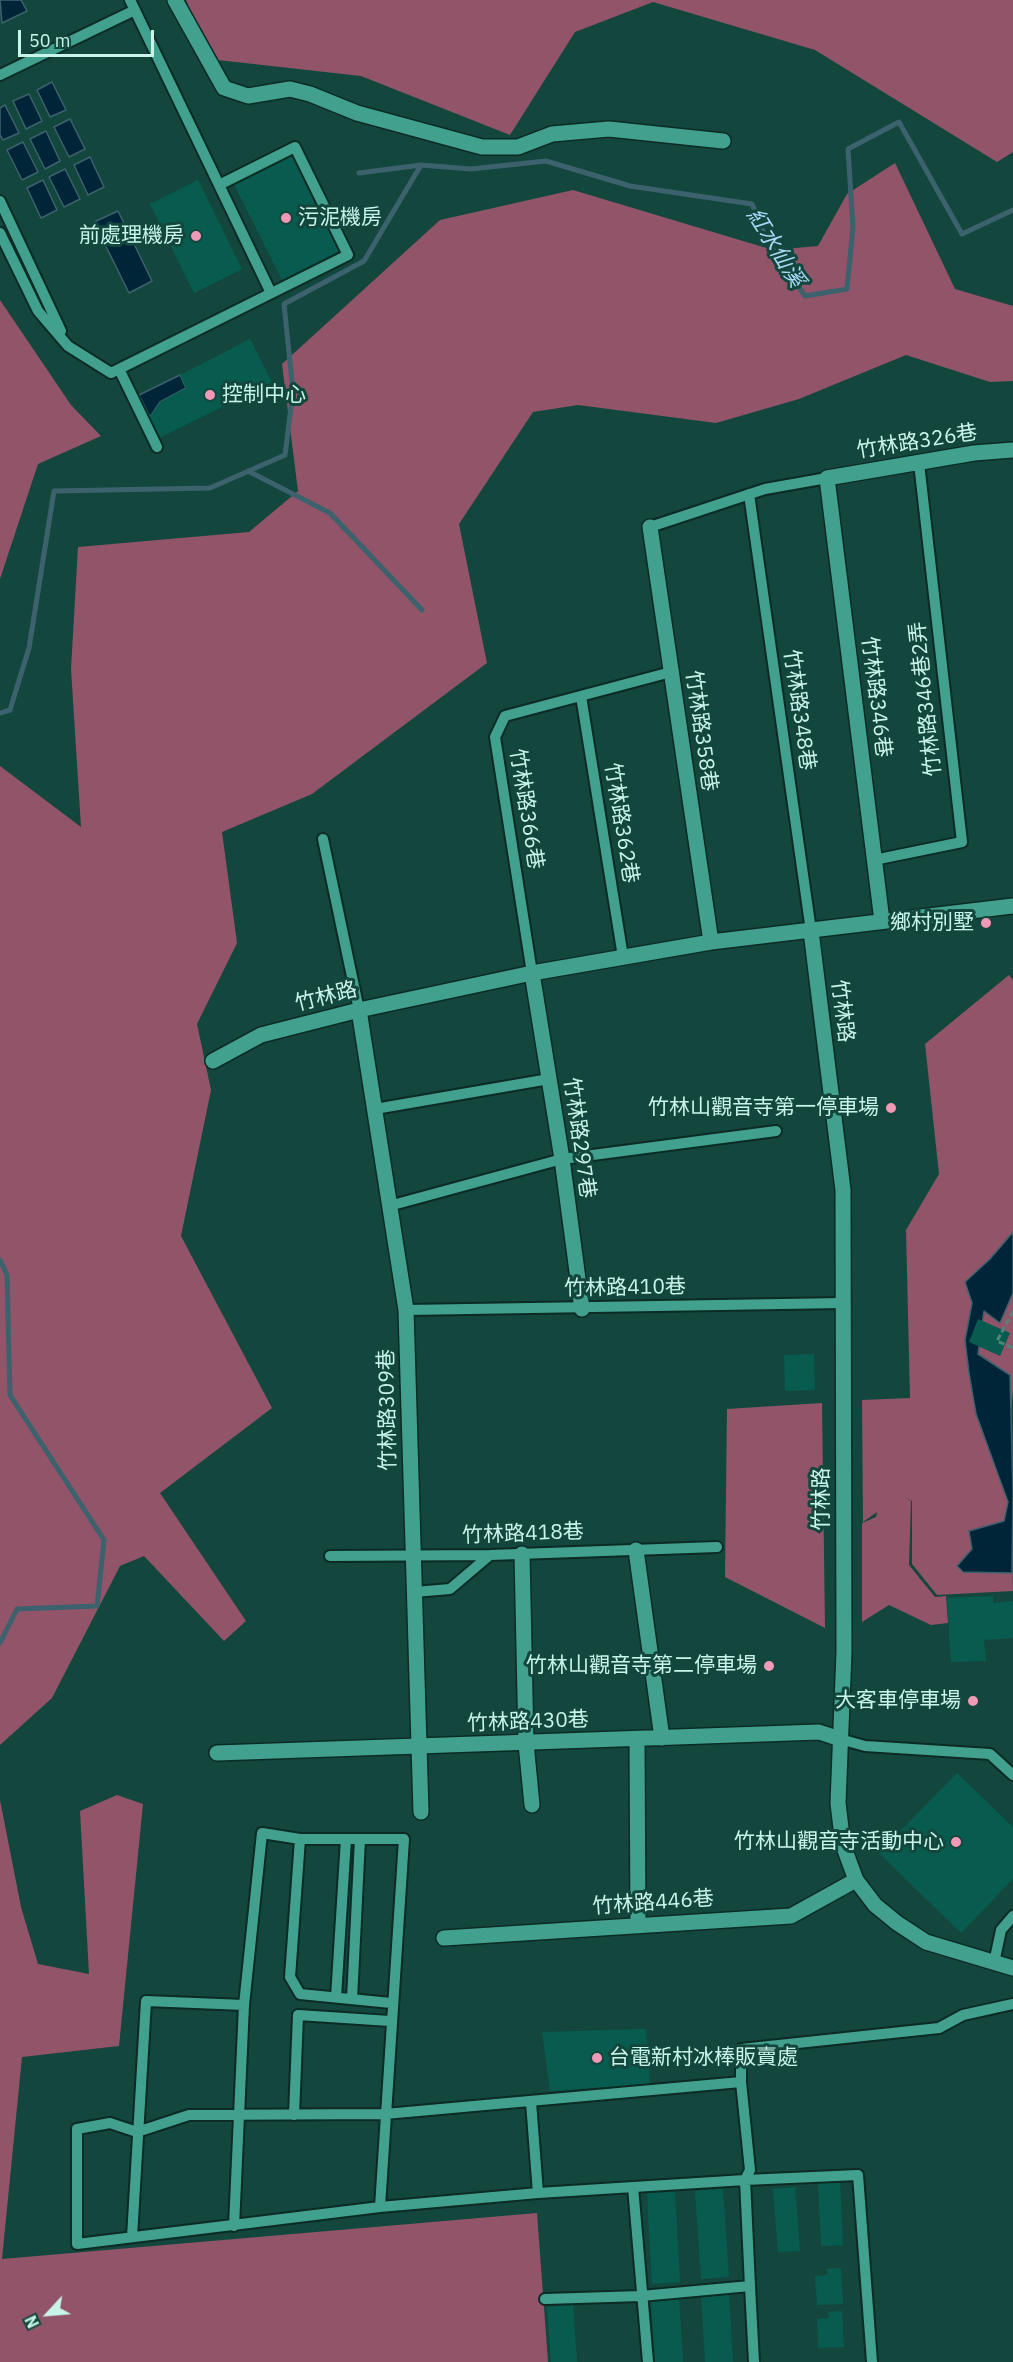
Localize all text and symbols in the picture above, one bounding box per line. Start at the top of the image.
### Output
scale bar [21,18,158,56]
text: 50 m [29,29,71,52]
water label: 紅水仙溪 [740,204,810,292]
place label: 污泥機房 [298,205,382,231]
marker: 污泥機房 [279,211,293,225]
place label: 前處理機房 [79,223,184,249]
marker: 前處理機房 [189,229,203,243]
place label: 控制中心 [222,382,306,408]
marker: 控制中心 [203,388,217,402]
street label: 竹林路326巷 [855,420,979,464]
street label: 竹林路346巷2弄 [905,620,947,778]
street label: 竹林路346巷 [856,635,896,759]
street label: 竹林路348巷 [778,648,820,772]
street label: 竹林路358巷 [680,669,722,793]
street label: 竹林路366巷 [504,747,548,871]
street label: 竹林路362巷 [599,761,643,885]
place label: 鄉村別墅 [890,910,974,936]
marker: 鄉村別墅 [979,916,993,930]
street label: 竹林路 [292,977,360,1017]
street label: 竹林路 [826,978,858,1044]
street label: 竹林路297巷 [558,1076,600,1200]
place label: 竹林山觀音寺第一停車場 [648,1095,879,1121]
marker: 竹林山觀音寺第一停車場 [884,1101,898,1115]
street label: 竹林路410巷 [564,1274,686,1302]
street label: 竹林路309巷 [374,1349,402,1471]
street label: 竹林路 [809,1468,835,1530]
street label: 竹林路418巷 [462,1519,584,1549]
place label: 竹林山觀音寺第二停車場 [526,1653,757,1679]
marker: 竹林山觀音寺第二停車場 [762,1659,776,1673]
place label: 大客車停車場 [835,1688,961,1714]
marker: 大客車停車場 [966,1694,980,1708]
street label: 竹林路430巷 [467,1707,589,1737]
place label: 竹林山觀音寺活動中心 [734,1829,944,1855]
marker: 竹林山觀音寺活動中心 [949,1835,963,1849]
street label: 竹林路446巷 [591,1886,715,1920]
place label: 台電新村冰棒販賣處 [609,2045,798,2071]
marker: 台電新村冰棒販賣處 [590,2051,604,2065]
north arrow [18,2284,78,2344]
text: N [20,2312,43,2331]

